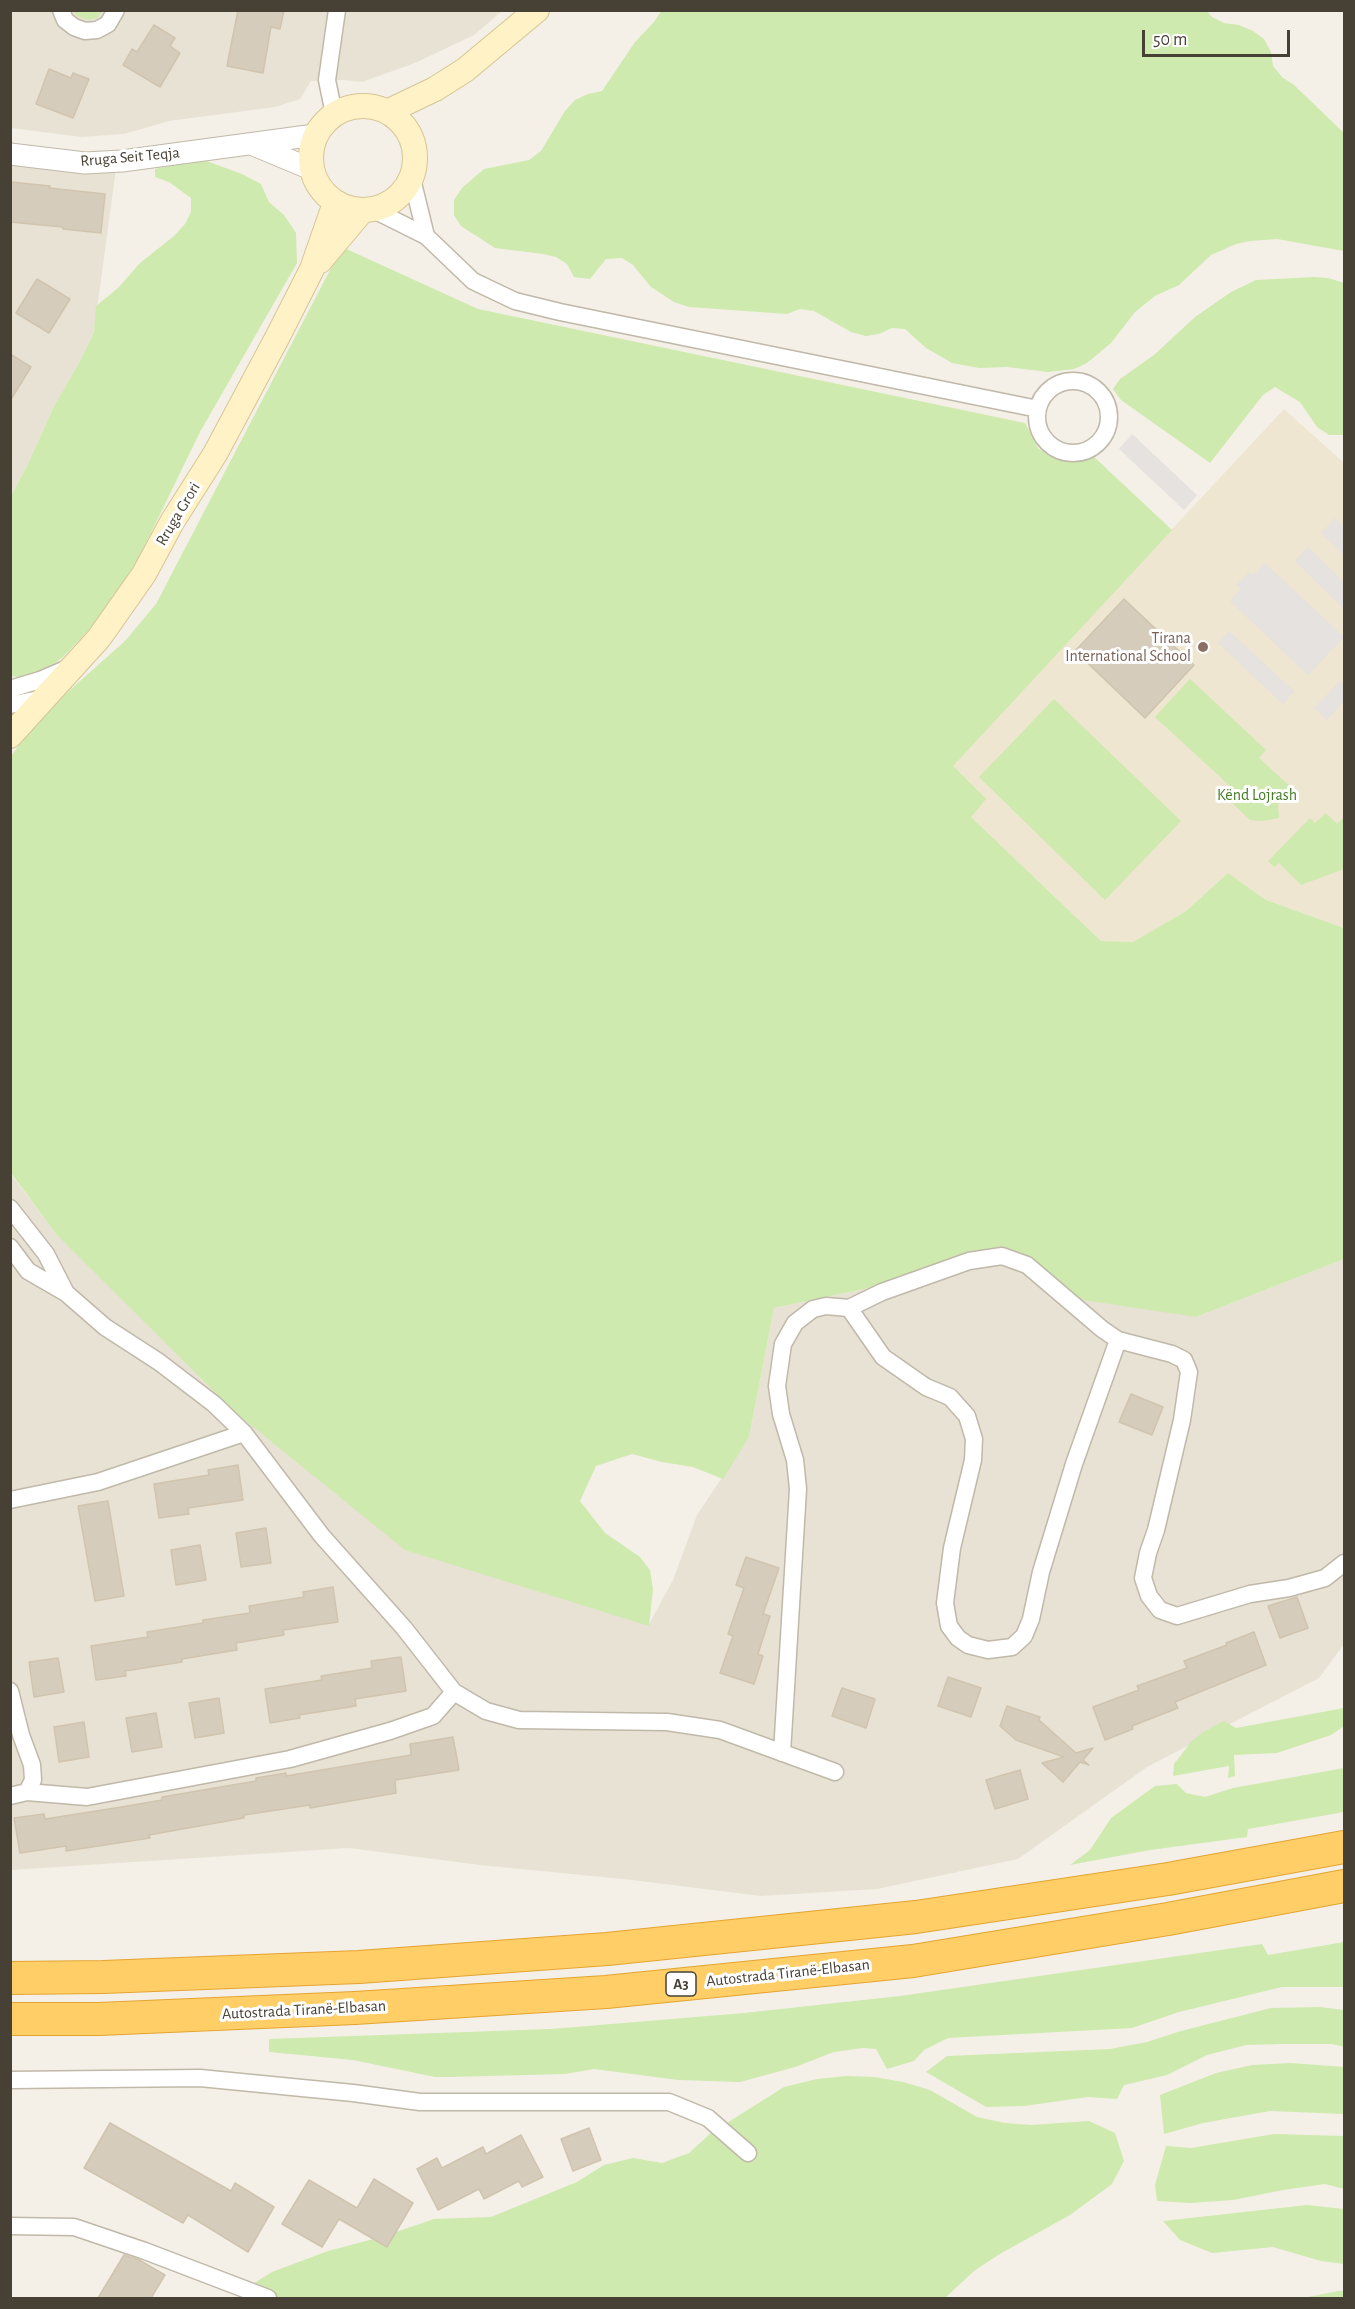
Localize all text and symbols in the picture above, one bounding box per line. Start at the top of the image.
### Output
scale bar [1145,18,1294,56]
text: 50 m [1153,31,1187,49]
street label: Rruga Seit Teqja [79,143,181,171]
street label: Rruga Grori [152,479,204,549]
place label: Tirana International School [1065,628,1191,666]
marker: Tirana International School [1196,640,1210,654]
park label: Kënd Lojrash [1217,785,1297,805]
street label: Autostrada Tiranë-Elbasan [705,1955,871,1991]
road number: A3 [666,1972,696,1996]
street label: Autostrada Tiranë-Elbasan [221,1996,387,2024]

